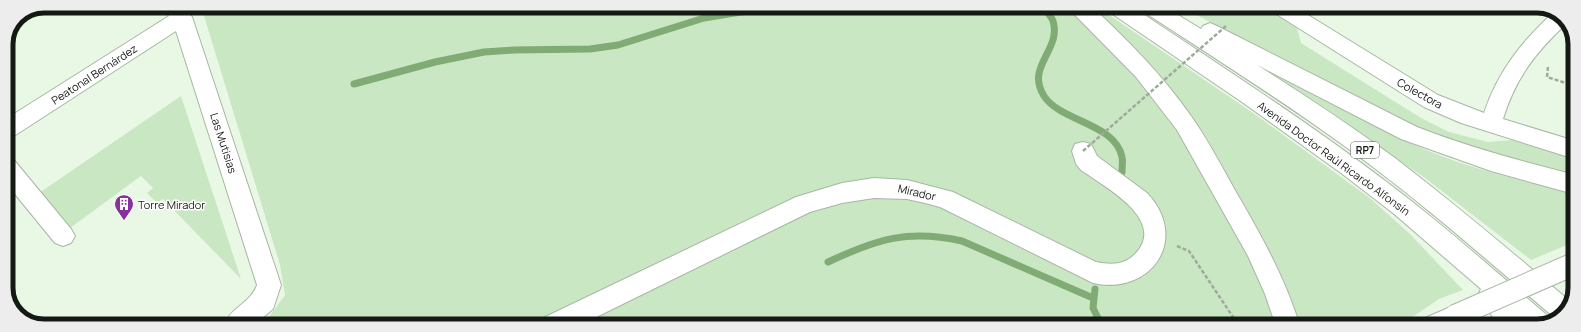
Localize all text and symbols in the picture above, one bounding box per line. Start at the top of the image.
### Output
street label: Peatonal Bernárdez [48,41,140,107]
street label: Colectora [1394,74,1446,112]
street label: Avenida Doctor Raúl Ricardo Alfonsín [1255,98,1413,218]
street label: Las Mutisias [207,111,241,175]
road number: RP7 [1351,142,1379,158]
street label: Mirador [896,180,938,204]
building icon: Torre Mirador [113,193,135,221]
place label: Torre Mirador [138,197,205,212]

